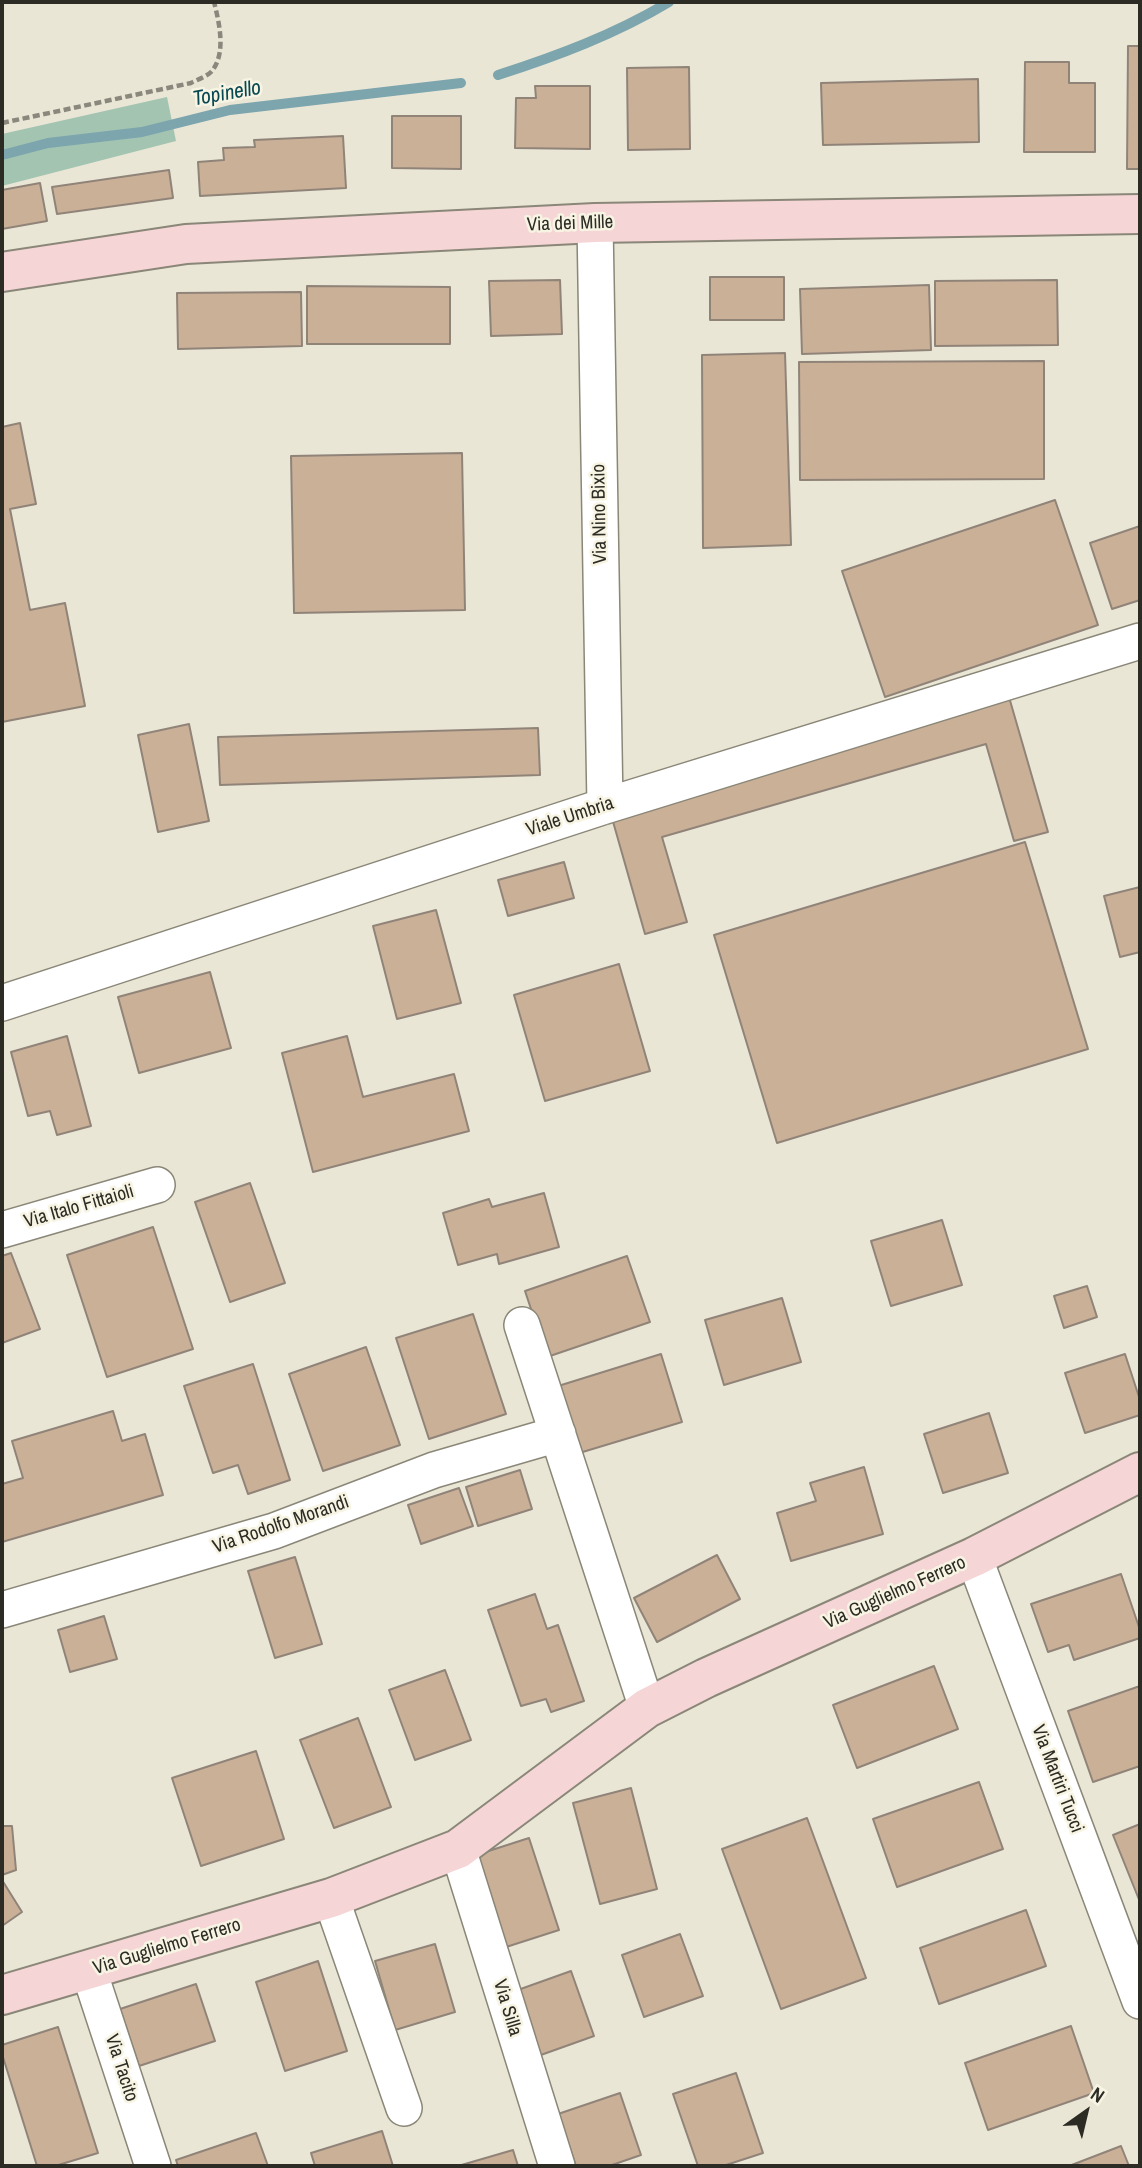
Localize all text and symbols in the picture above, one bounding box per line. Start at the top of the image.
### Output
water label: Topinello [191,76,263,112]
street label: Via dei Mille [526,211,614,237]
street label: Via Nino Bixio [588,464,612,564]
street label: Viale Umbria [523,792,617,842]
street label: Via Italo Fittaioli [21,1180,137,1234]
street label: Via Rodolfo Morandi [210,1491,352,1559]
street label: Via Guglielmo Ferrero [820,1551,970,1635]
street label: Via Martiri Tucci [1026,1722,1088,1836]
street label: Via Guglielmo Ferrero [90,1914,244,1980]
street label: Via Silla [488,1977,526,2039]
street label: Via Tacito [99,2032,143,2104]
north arrow [1051,2077,1121,2147]
text: N [1086,2081,1110,2109]

